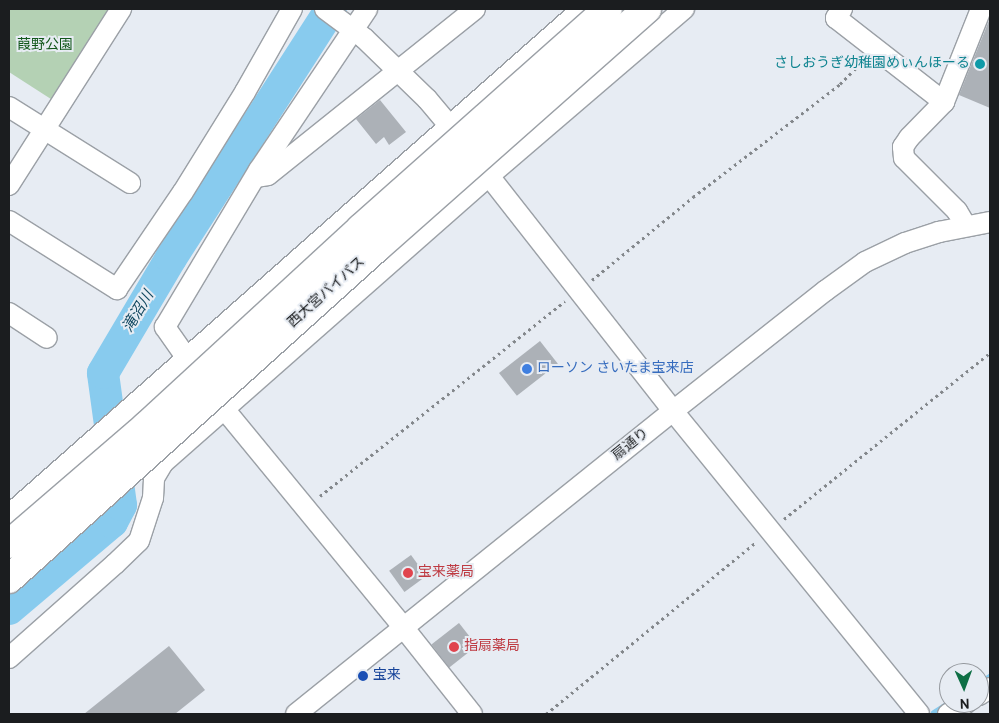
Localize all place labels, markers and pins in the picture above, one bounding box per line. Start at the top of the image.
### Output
place label: さしおうぎ幼稚園めぃんほーる [774,56,970,72]
marker: さしおうぎ幼稚園めぃんほーる [974,58,986,70]
place label: ローソン さいたま宝来店 [537,361,694,377]
marker: ローソン さいたま宝来店 [521,363,533,375]
place label: 宝来薬局 [418,565,474,581]
marker: 宝来薬局 [402,567,414,579]
place label: 指扇薬局 [464,639,520,655]
marker: 指扇薬局 [448,641,460,653]
place label: 宝来 [373,668,401,684]
marker: 宝来 [357,670,369,682]

